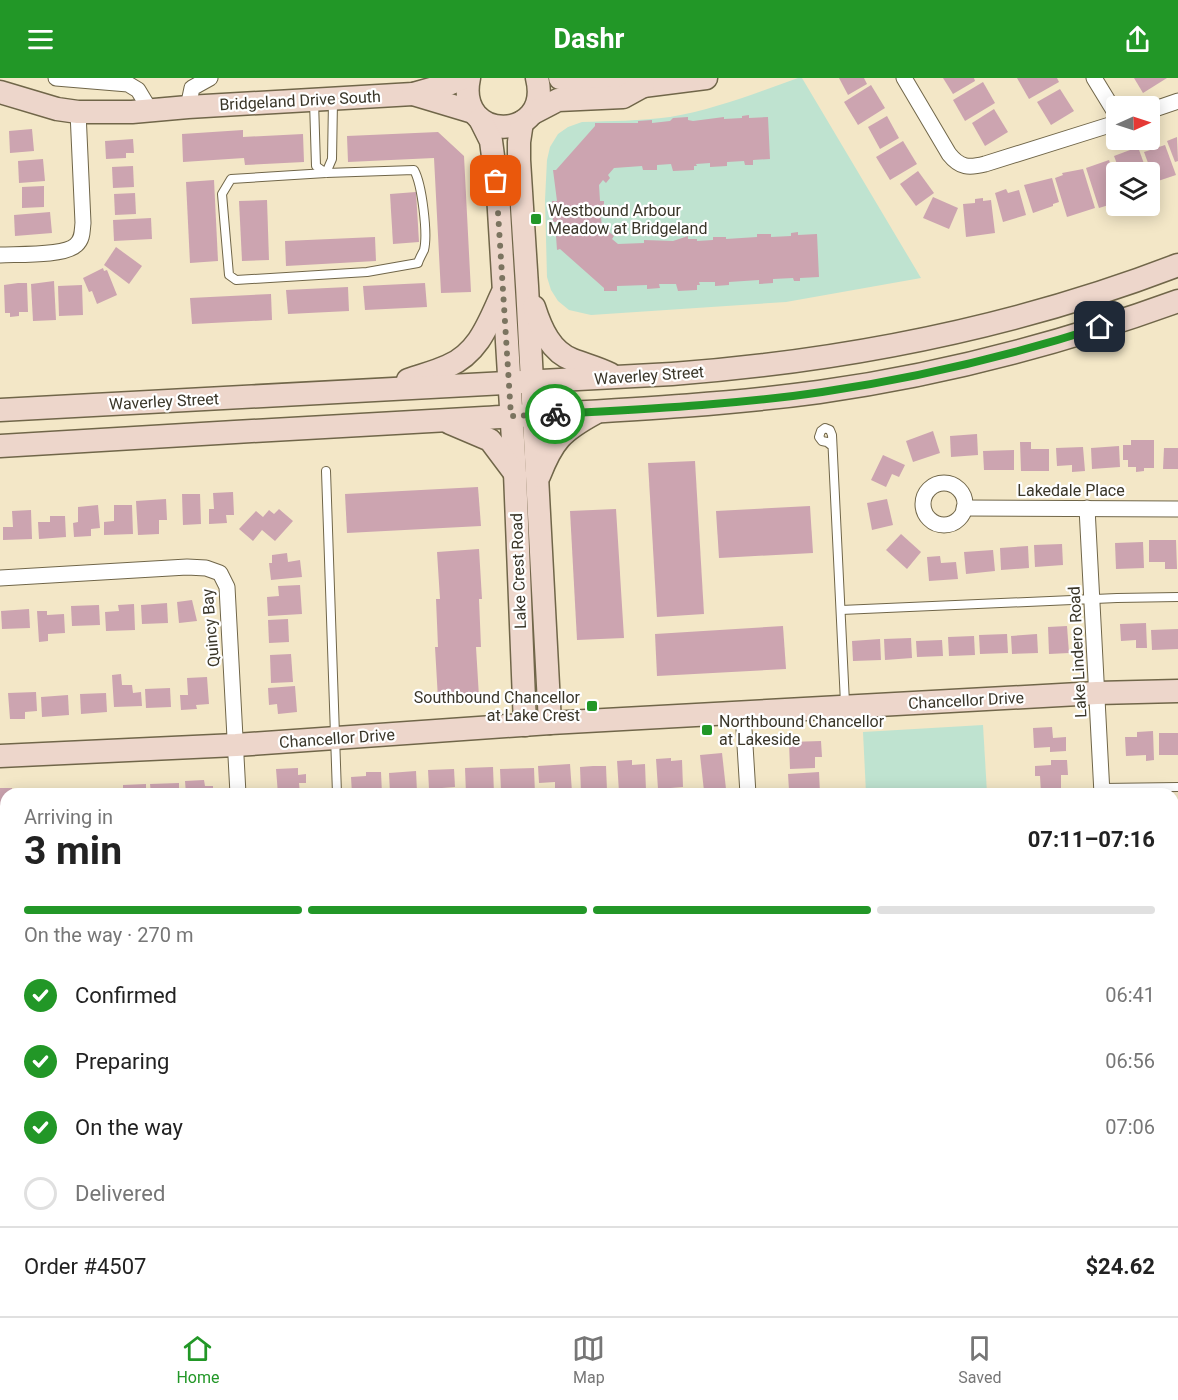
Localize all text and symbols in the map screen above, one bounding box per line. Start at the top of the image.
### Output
icon: menu [24,23,57,56]
text: Dashr [554,23,624,55]
icon: share [1121,23,1154,56]
street label: Bridgeland Drive South [219,87,381,114]
north arrow [1106,96,1160,150]
map controls [1106,96,1160,216]
pin [470,155,521,206]
button: layers [1106,162,1160,216]
icon: bag [479,164,512,197]
place label: Westbound Arbour Meadow at Bridgeland [548,201,707,238]
marker: Westbound Arbour Meadow at Bridgeland [529,212,543,226]
pin [1074,301,1125,352]
icon: home [1083,310,1116,343]
street label: Waverley Street [593,362,705,389]
courier [525,384,585,444]
street label: Waverley Street [109,389,220,414]
icon: bike [539,398,572,431]
street label: Lakedale Place [1017,481,1125,500]
street label: Lake Crest Road [507,513,530,629]
street label: Lake Lindero Road [1065,586,1090,718]
street label: Quincy Bay [198,588,223,668]
place label: Southbound Chancellor at Lake Crest [414,688,581,725]
street label: Chancellor Drive [908,688,1024,713]
marker: Southbound Chancellor at Lake Crest [585,699,599,713]
place label: Northbound Chancellor at Lakeside [719,712,885,749]
marker: Northbound Chancellor at Lakeside [700,723,714,737]
street label: Chancellor Drive [279,725,395,752]
text: Arriving in [24,805,113,829]
text: 07:11–07:16 [1028,827,1155,852]
text: 3 min [24,828,122,874]
text: On the way · 270 m [24,923,193,947]
icon: check [24,979,57,1012]
text: Confirmed [75,983,177,1008]
text: 06:41 [1105,983,1155,1007]
icon: check [24,1045,57,1078]
text: Preparing [75,1049,169,1074]
text: 06:56 [1105,1049,1155,1073]
icon: check [24,1111,57,1144]
text: On the way [75,1115,183,1140]
text: 07:06 [1105,1115,1155,1139]
text: Delivered [75,1181,165,1206]
text: Order #4507 [24,1254,146,1279]
text: $24.62 [1086,1254,1155,1279]
tab: Home [176,1332,220,1387]
tab: Map [572,1332,605,1387]
tab: Saved [958,1332,1002,1387]

